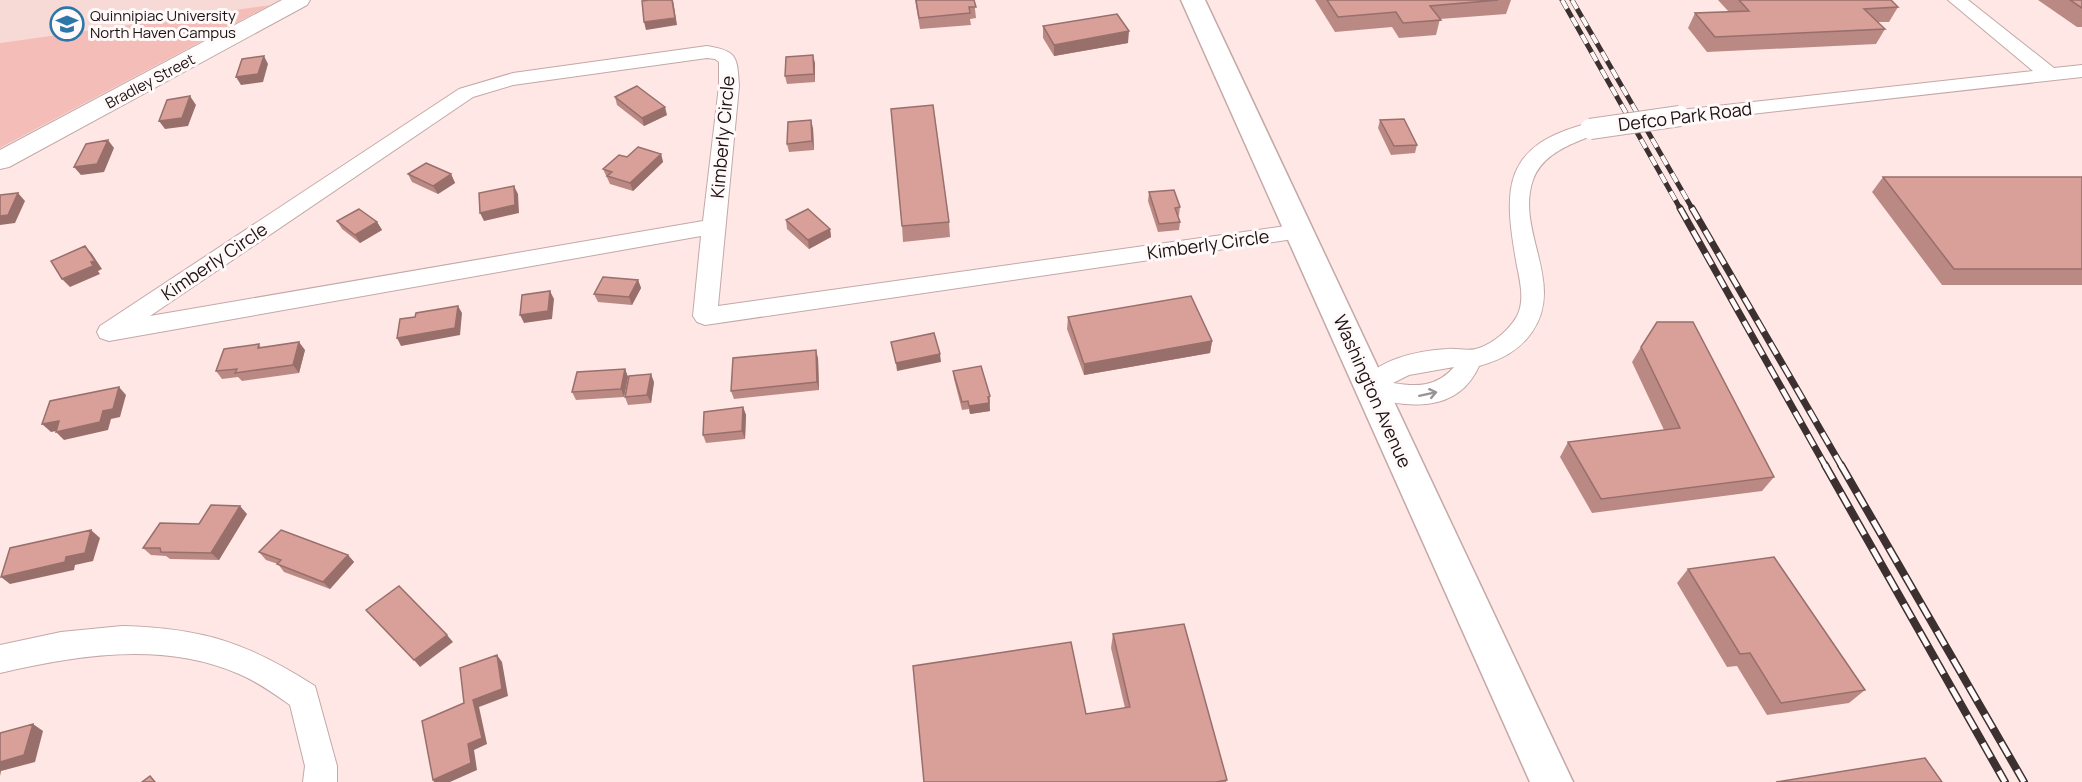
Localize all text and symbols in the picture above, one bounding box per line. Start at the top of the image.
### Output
place label: Quinnipiac University North Haven Campus [90,5,236,43]
school or university icon: Quinnipiac University North Haven Campus [49,6,85,42]
street label: Bradley Street [102,49,198,113]
street label: Kimberly Circle [705,75,739,199]
street label: Defco Park Road [1617,96,1753,136]
street label: Kimberly Circle [156,217,272,305]
street label: Kimberly Circle [1145,224,1271,264]
street label: Washington Avenue [1328,311,1418,471]
one-way arrow [1418,388,1438,399]

